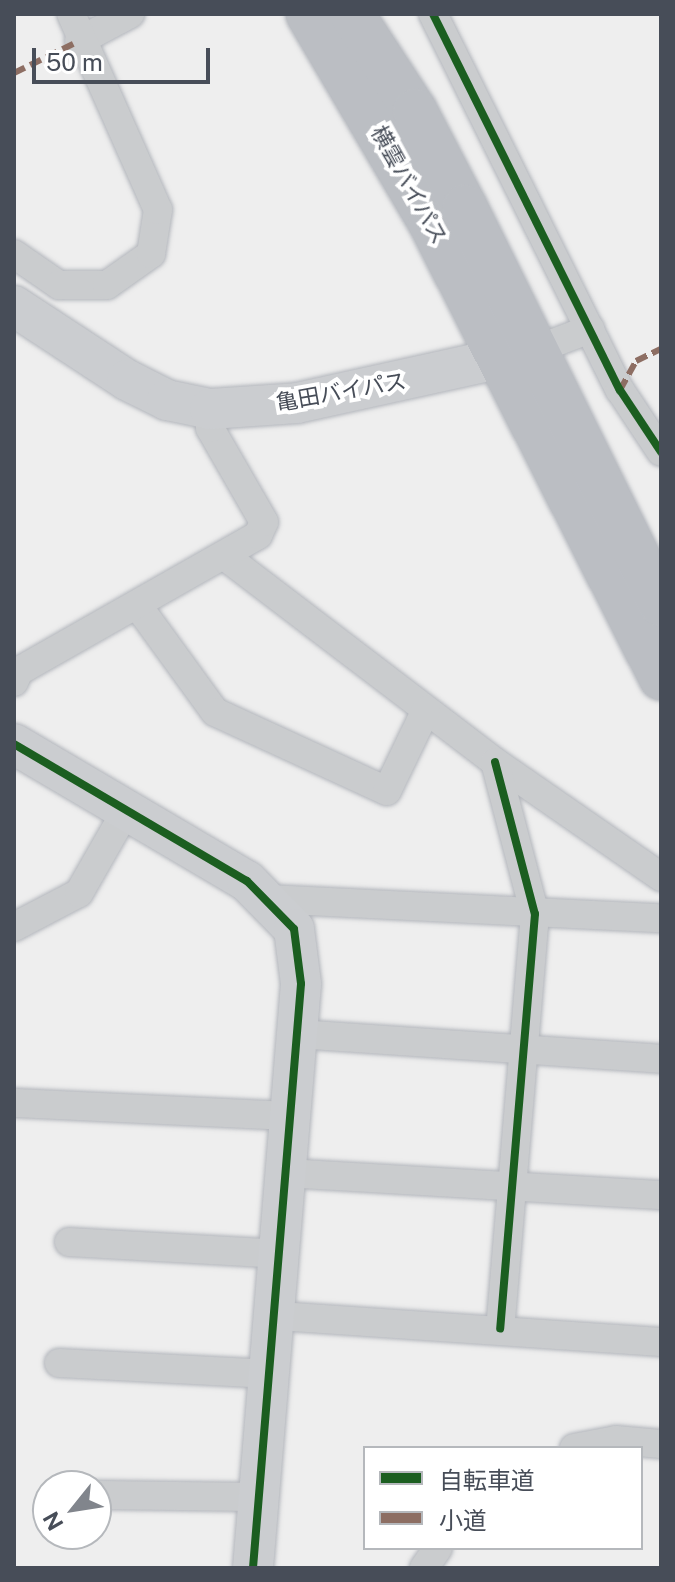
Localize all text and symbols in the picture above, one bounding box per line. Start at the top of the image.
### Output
scale bar [36,32,214,82]
text: 50 m [46,48,103,76]
street label: 横雲バイパス [365,121,453,249]
street label: 亀田バイパス [274,368,408,416]
legend [363,1446,643,1550]
text: 自転車道 [439,1466,535,1494]
north arrow [32,1470,112,1550]
text: 小道 [439,1506,487,1534]
text: N [37,1507,69,1535]

